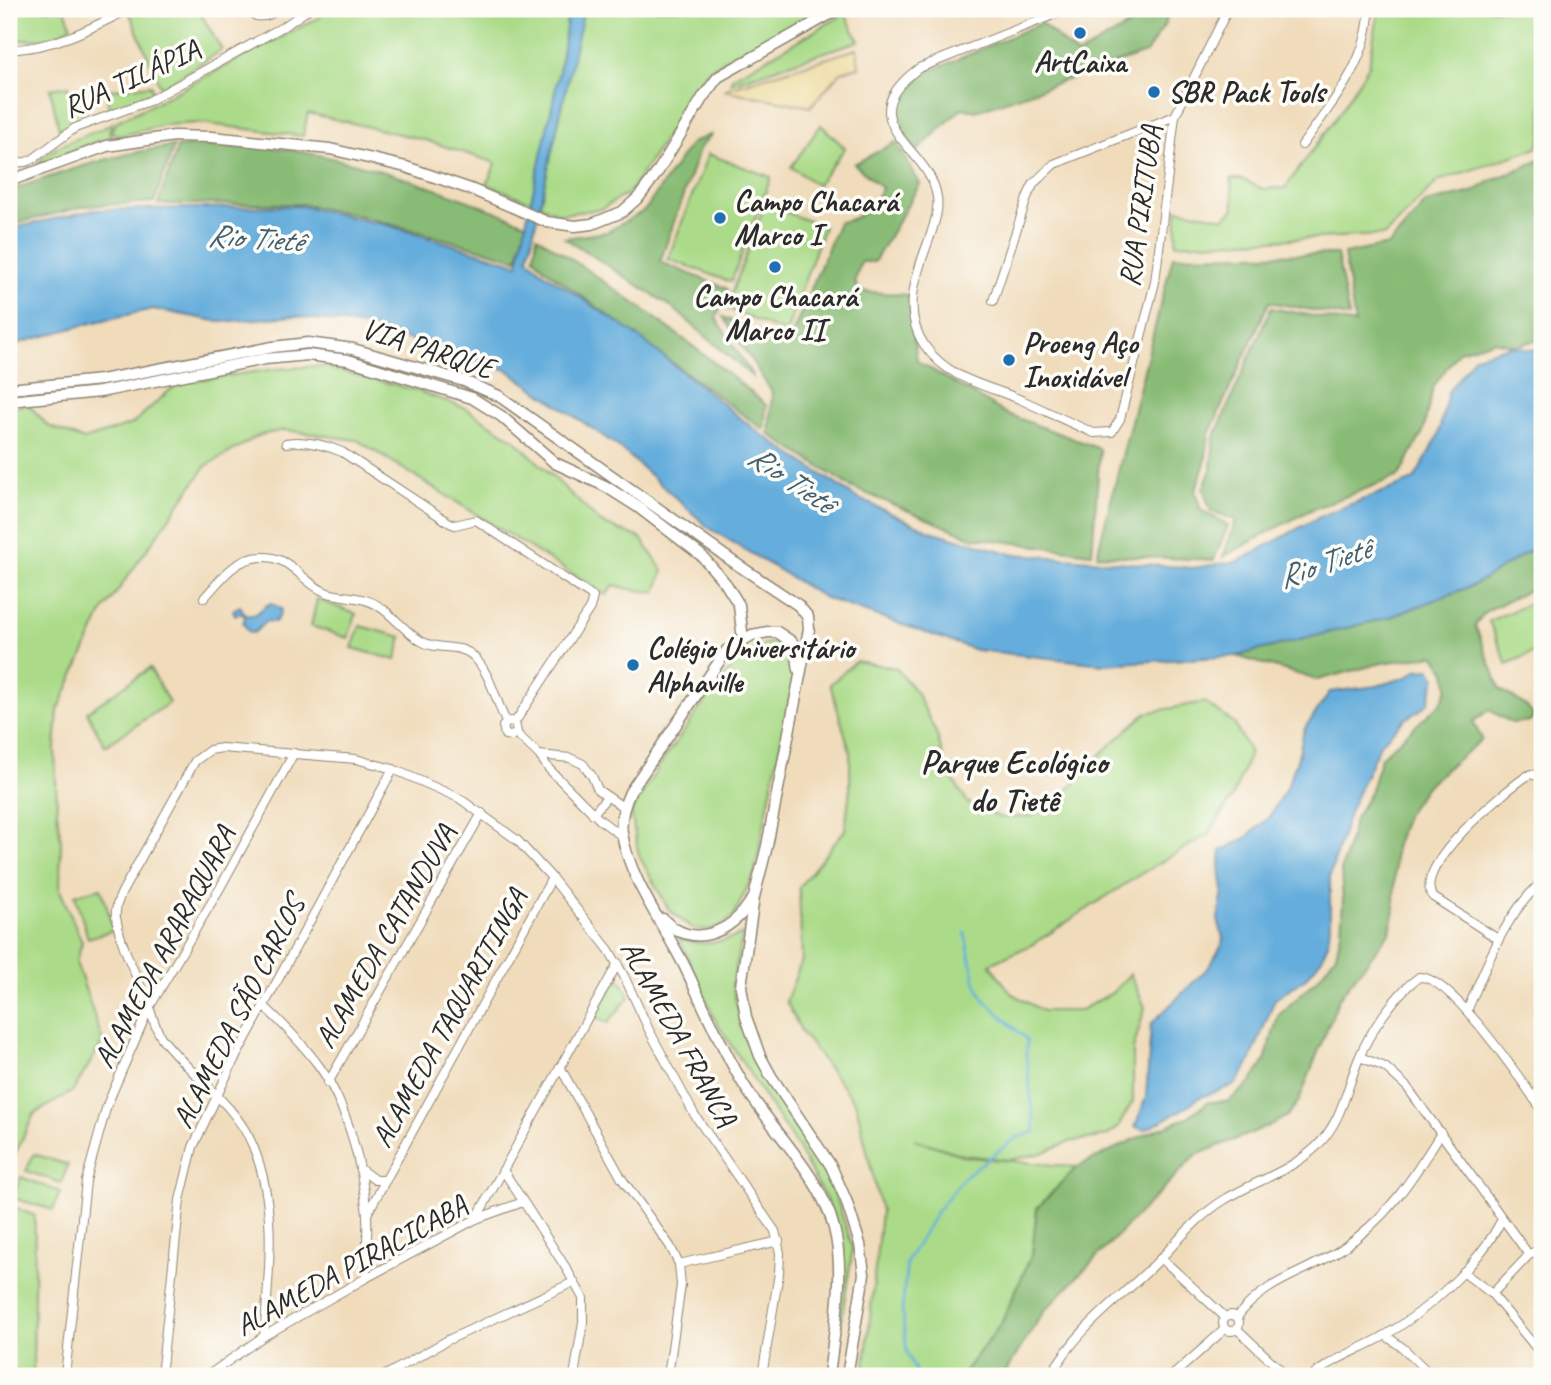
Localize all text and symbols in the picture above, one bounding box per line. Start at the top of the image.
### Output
marker: ArtCaixa [1072,25,1088,41]
street label: RUA TILÁPIA [57,29,206,126]
place label: ArtCaixa [1034,43,1129,81]
place label: SBR Pack Tools [1168,73,1328,111]
marker: SBR Pack Tools [1146,84,1162,100]
street label: RUA PIRITUBA [1110,122,1170,289]
place label: Campo Chacará Marco I [734,182,901,254]
marker: Campo Chacará Marco I [712,210,728,226]
water label: Rio Tietê [207,214,311,262]
marker: Campo Chacará Marco II [767,259,783,275]
place label: Campo Chacará Marco II [693,277,860,349]
street label: VIA PARQUE [357,309,502,388]
place label: Proeng Aço Inoxidável [1023,324,1140,396]
marker: Proeng Aço Inoxidável [1001,352,1017,368]
water label: Rio Tietê [740,436,848,527]
water label: Rio Tietê [1273,526,1382,598]
place label: Colégio Universitário Alphaville [647,629,858,701]
marker: Colégio Universitário Alphaville [625,657,641,673]
district label: Parque Ecológico do Tietê [921,741,1110,821]
street label: ALAMEDA CATANDUVA [306,817,465,1055]
street label: ALAMEDA ARARAQUARA [84,818,245,1074]
street label: ALAMEDA TAQUARITINGA [362,881,537,1154]
street label: ALAMEDA SÃO CARLOS [163,885,315,1134]
street label: ALAMEDA FRANCA [612,933,746,1134]
street label: ALAMEDA PIRACICABA [228,1185,474,1344]

